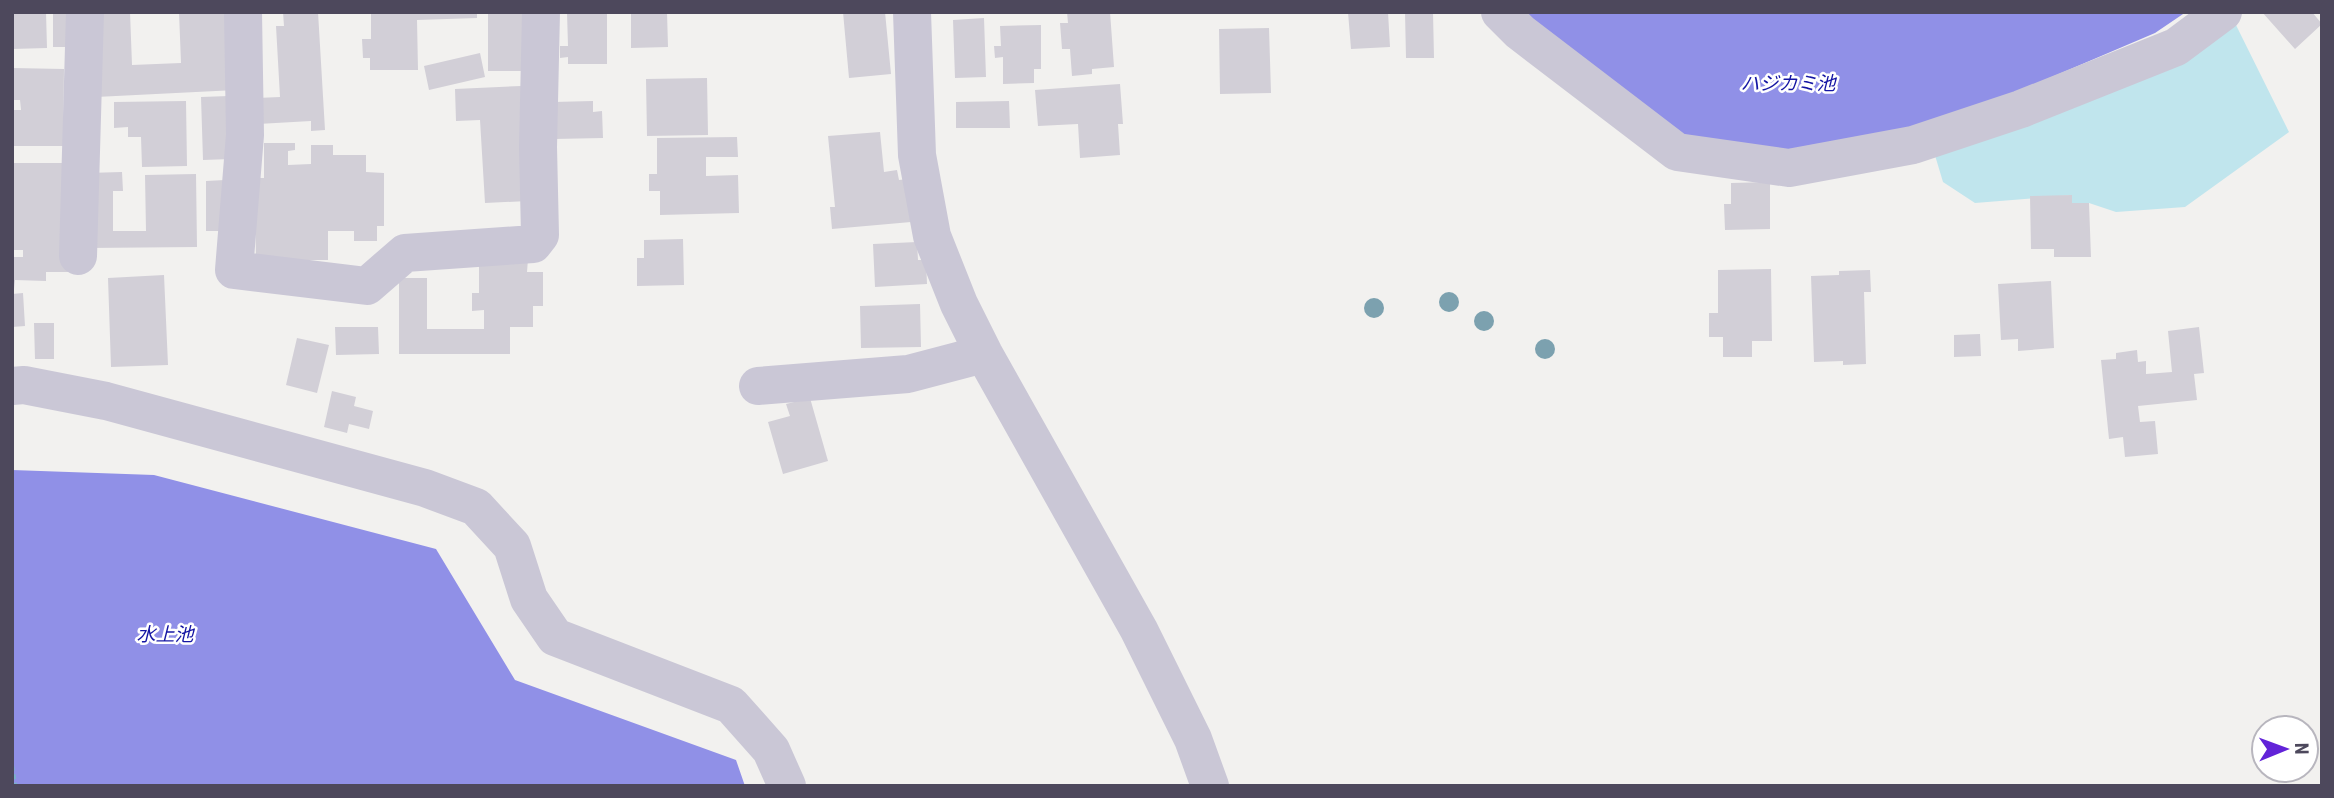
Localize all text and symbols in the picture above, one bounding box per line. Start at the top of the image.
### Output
water label: ハジカミ池 [1740,72,1837,95]
water label: 水上池 [136,623,195,646]
north arrow [2250,714,2320,784]
text: N [2290,743,2313,755]

